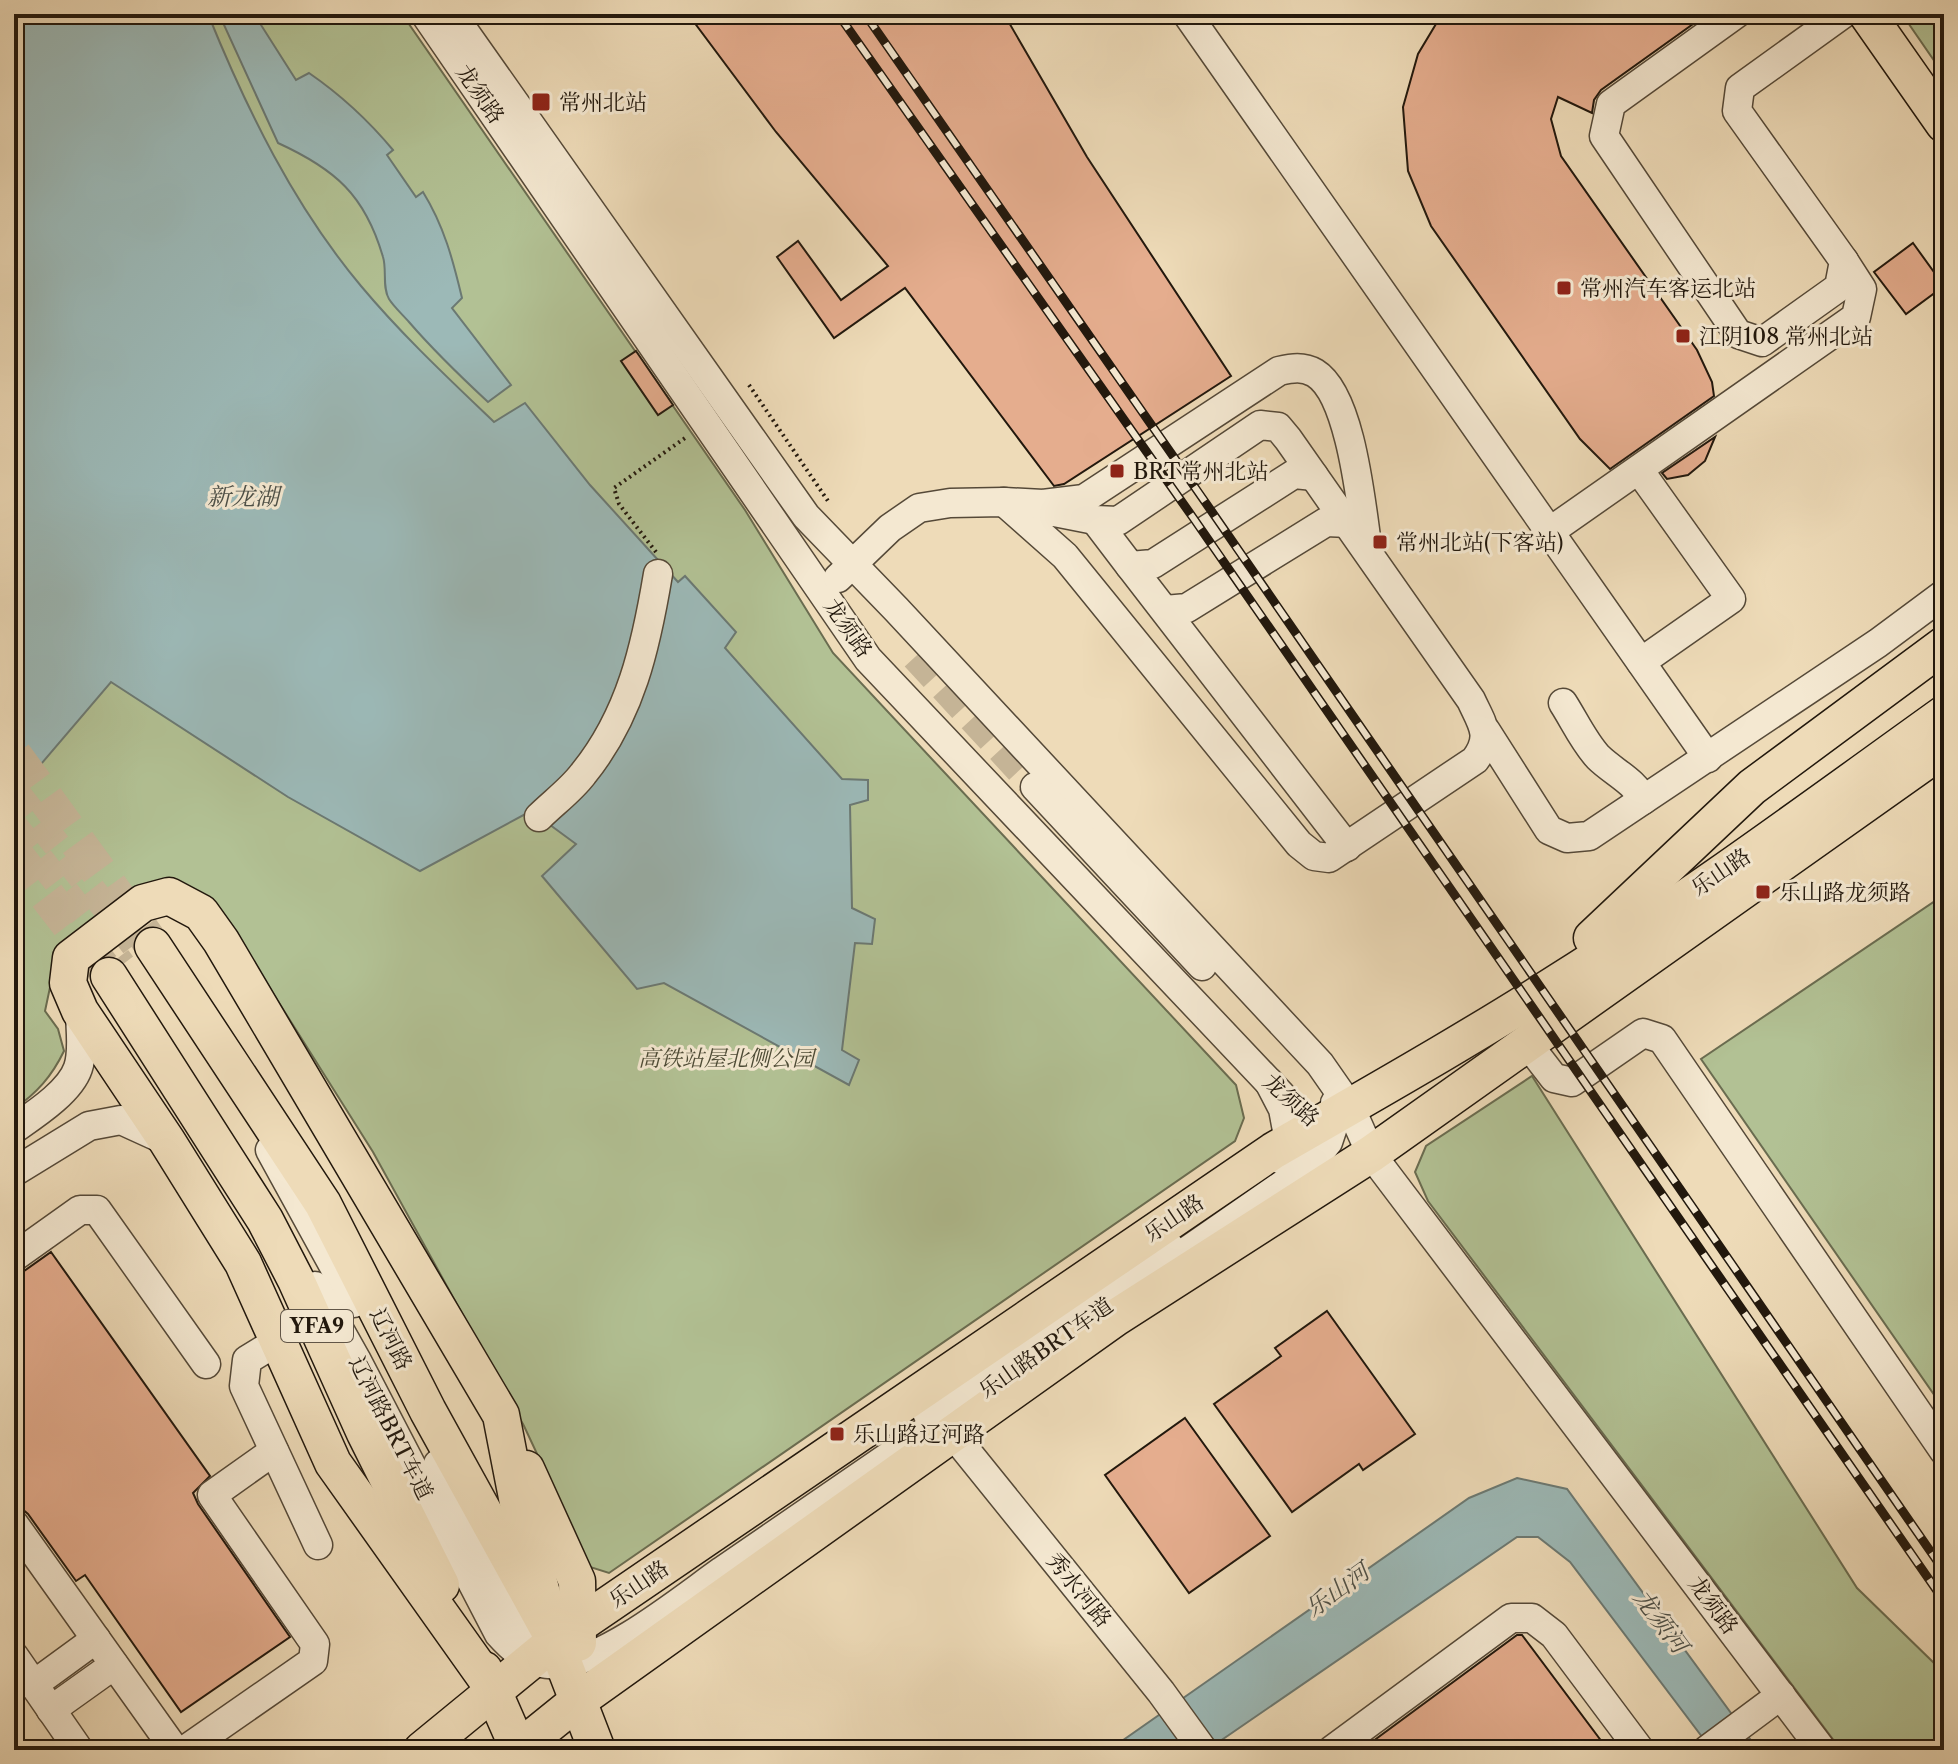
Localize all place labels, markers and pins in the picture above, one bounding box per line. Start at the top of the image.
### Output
place label: 常州北站 [559,89,647,116]
marker: 常州北站 [530,91,552,113]
place label: 常州汽车客运北站 [1580,275,1756,302]
marker: 常州汽车客运北站 [1555,279,1573,297]
place label: 江阴108 常州北站 [1699,323,1873,350]
marker: 江阴108 常州北站 [1674,327,1692,345]
place label: BRT常州北站 [1133,458,1268,485]
marker: BRT常州北站 [1108,462,1126,480]
place label: 常州北站(下客站) [1396,529,1563,556]
marker: 常州北站(下客站) [1371,533,1389,551]
place label: 乐山路龙须路 [1779,879,1911,906]
marker: 乐山路龙须路 [1754,883,1772,901]
place label: 乐山路辽河路 [853,1421,985,1448]
marker: 乐山路辽河路 [828,1425,846,1443]

